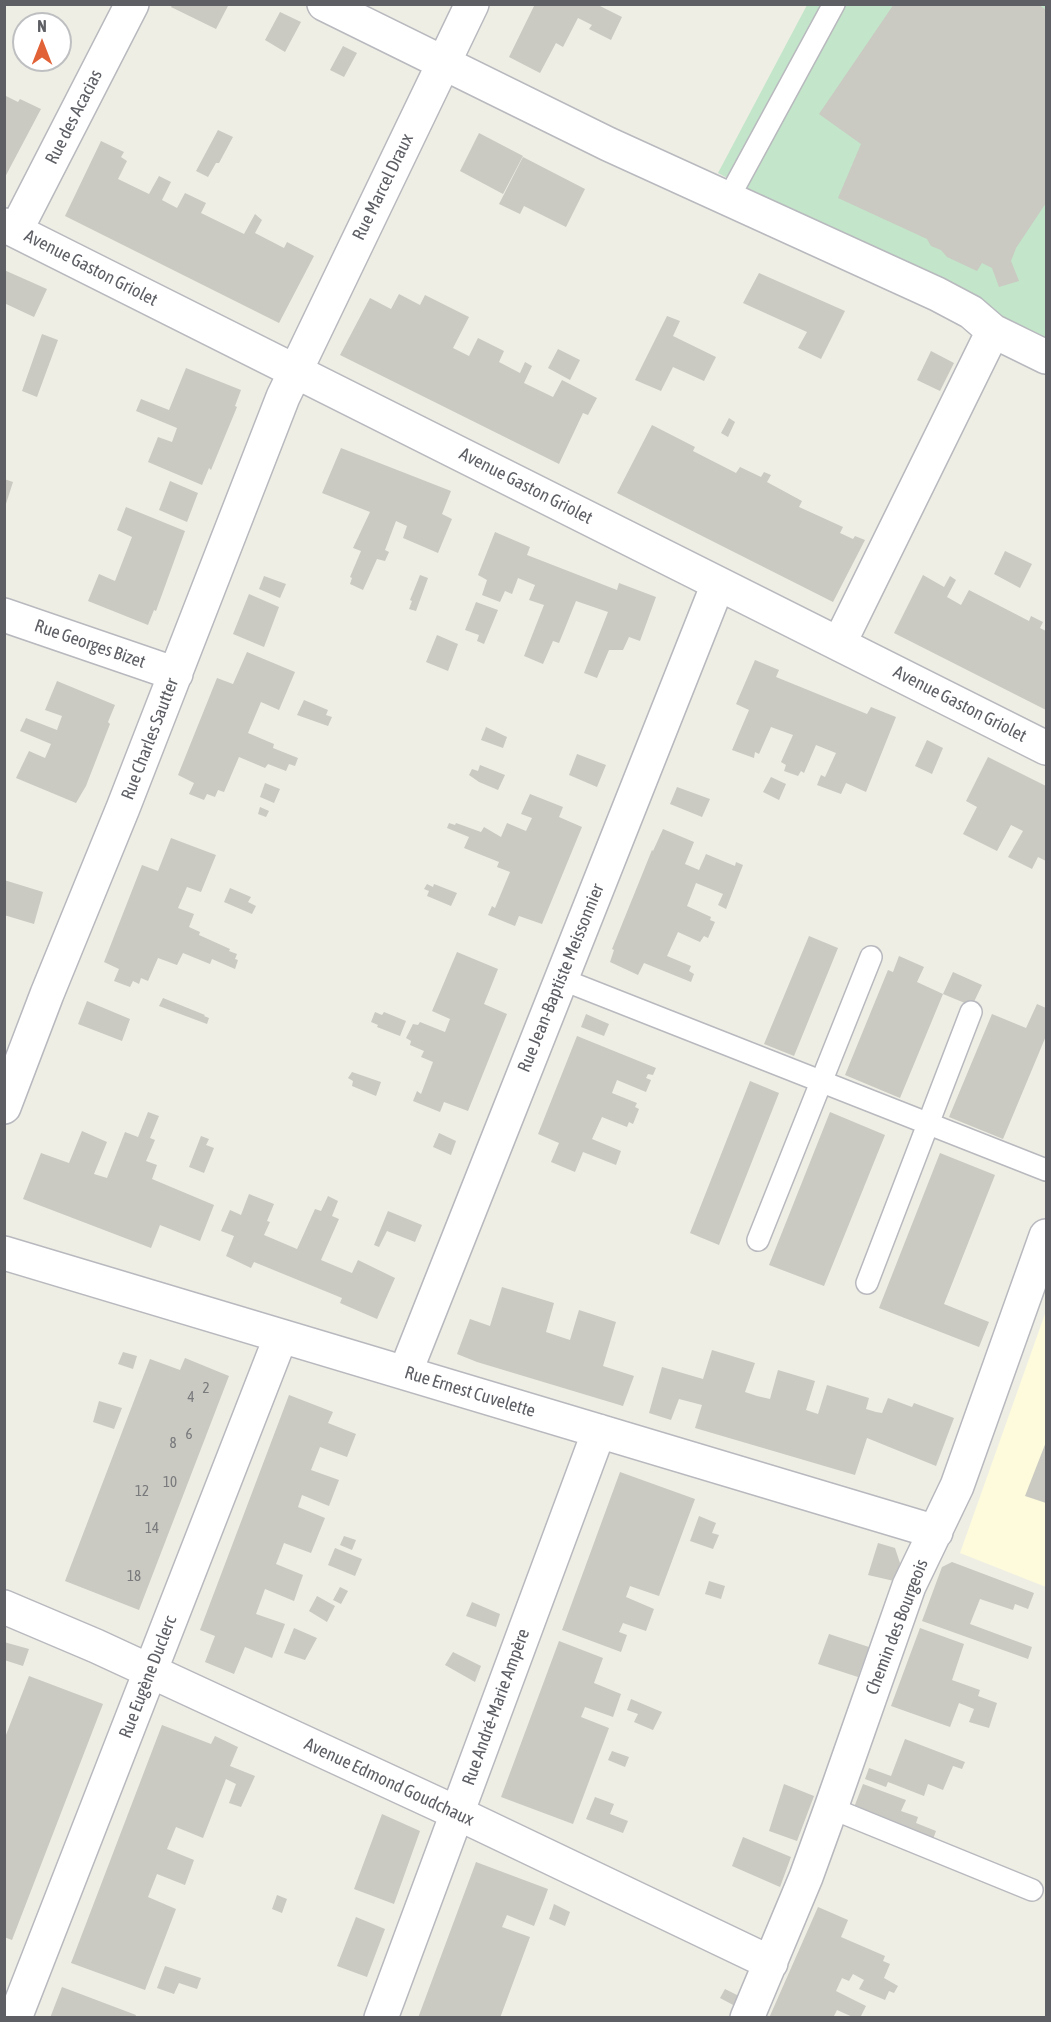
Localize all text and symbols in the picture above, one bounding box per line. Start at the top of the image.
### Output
north arrow [12,12,72,72]
text: N [37,17,47,35]
street label: Rue des Acacias [41,66,107,168]
street label: Rue Marcel Draux [348,130,418,244]
street label: Avenue Gaston Griolet [21,225,161,311]
street label: Avenue Gaston Griolet [456,443,596,529]
street label: Rue Georges Bizet [32,615,148,673]
street label: Avenue Gaston Griolet [890,661,1030,747]
street label: Rue Charles Sautter [117,675,183,803]
street label: Rue Jean-Baptiste Meissonnier [513,881,609,1075]
street label: Rue Ernest Cuvelette [402,1362,538,1422]
house number: 2 [202,1379,210,1397]
house number: 4 [187,1388,195,1406]
house number: 6 [185,1425,193,1443]
house number: 8 [169,1434,177,1452]
house number: 10 [163,1473,177,1491]
house number: 12 [135,1482,149,1500]
house number: 14 [145,1519,159,1537]
street label: Chemin des Bourgeois [861,1556,933,1698]
house number: 18 [127,1567,141,1585]
street label: Rue Eugène Duclerc [115,1613,181,1741]
street label: Rue André-Marie Ampère [458,1626,534,1788]
street label: Avenue Edmond Goudchaux [301,1733,477,1831]

